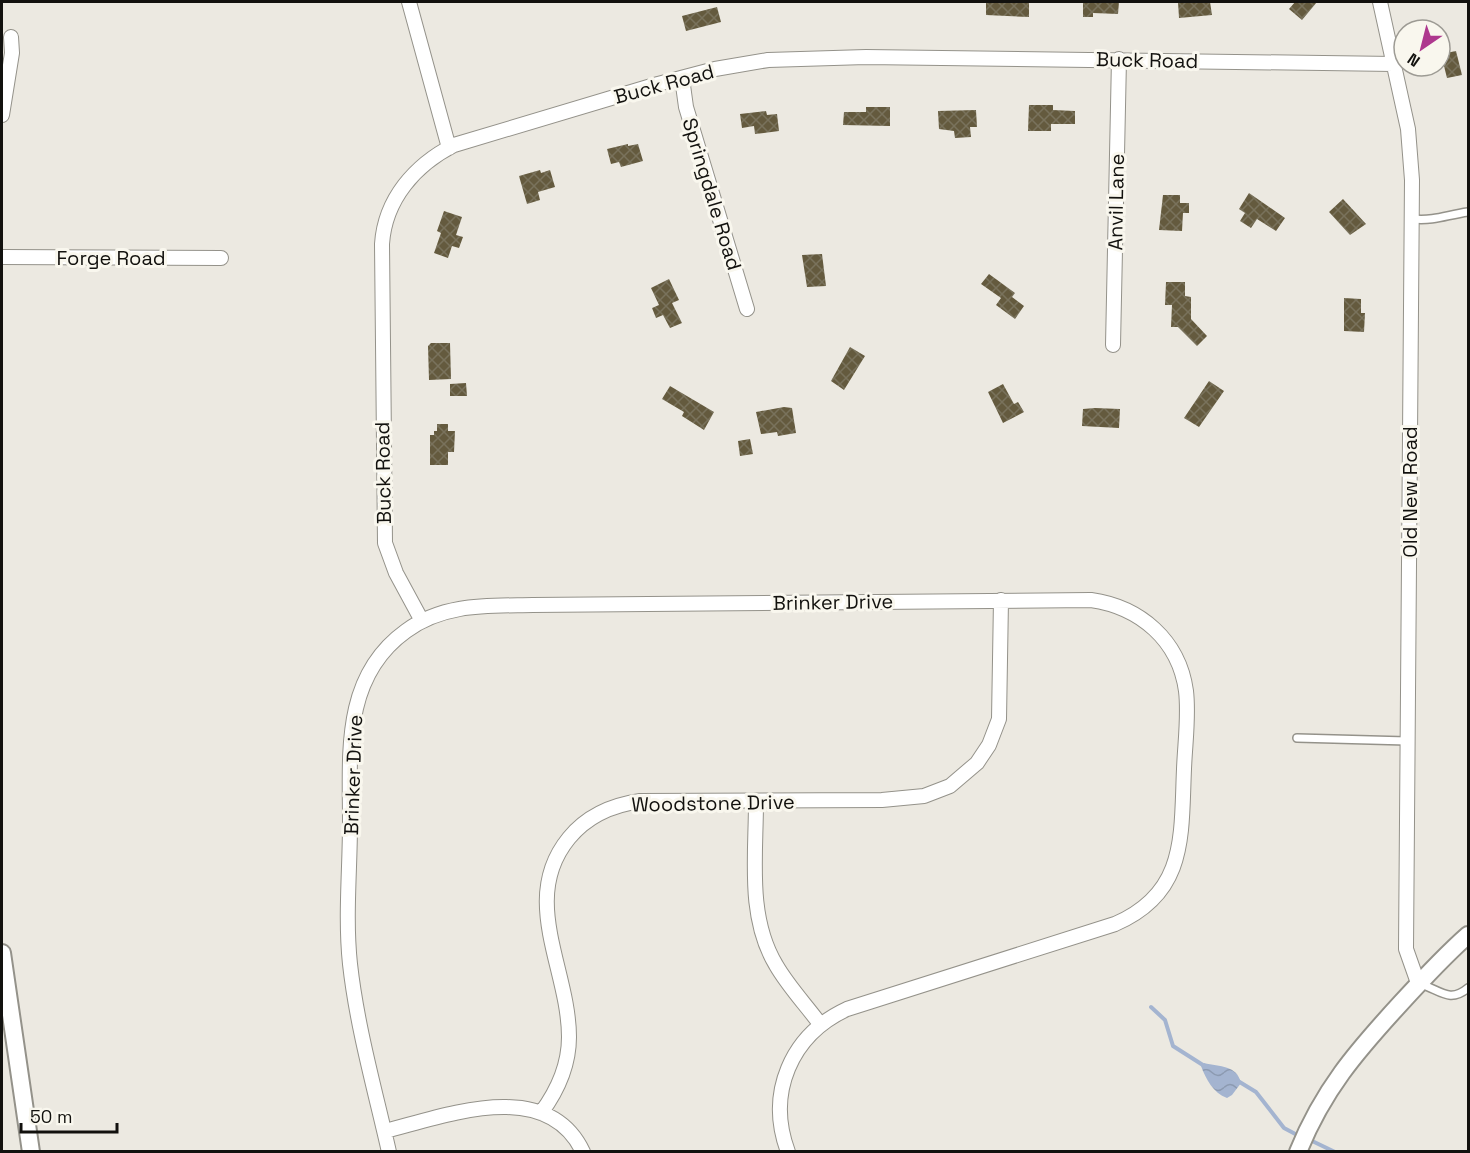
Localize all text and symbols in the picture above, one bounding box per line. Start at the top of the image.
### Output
north arrow [1392,18,1452,78]
street label: Buck Road [1096,46,1198,74]
text: N [1403,48,1424,72]
street label: Buck Road [611,58,717,110]
street label: Springdale Road [676,115,748,273]
street label: Anvil Lane [1102,153,1130,251]
street label: Forge Road [56,245,166,271]
street label: Buck Road [369,422,397,524]
street label: Old New Road [1397,426,1423,558]
street label: Brinker Drive [772,588,894,616]
street label: Brinker Drive [338,714,368,836]
street label: Woodstone Drive [631,789,795,817]
scale bar [21,1096,117,1134]
text: 50 m [30,1105,72,1128]

